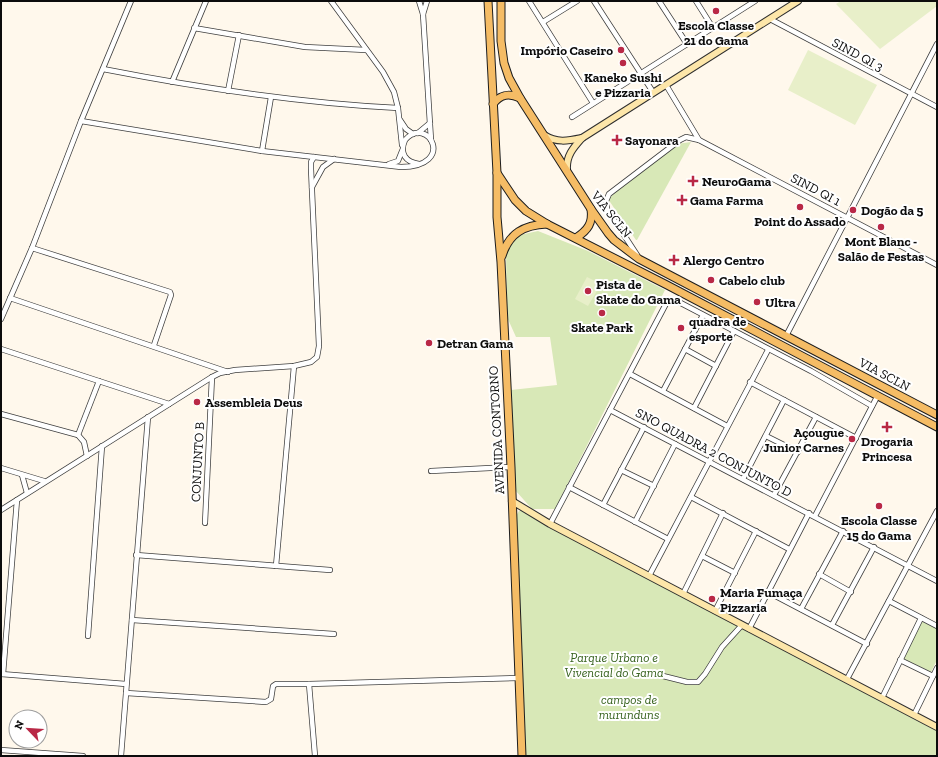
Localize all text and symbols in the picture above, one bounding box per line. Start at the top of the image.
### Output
marker: Escola Classe 21 do Gama [711,6,721,16]
place label: Escola Classe 21 do Gama [678,18,755,48]
street label: SIND QI 3 [830,35,886,74]
place label: Impório Caseiro [520,43,613,58]
marker: Impório Caseiro [616,45,626,55]
marker: Kaneko Sushi e Pizzaria [618,58,628,68]
place label: Kaneko Sushi e Pizzaria [584,70,662,100]
place label: Sayonara [625,133,679,148]
marker: Sayonara [612,135,622,145]
street label: SIND QI 1 [788,170,843,209]
place label: NeuroGama [702,174,772,189]
marker: NeuroGama [687,175,699,187]
street label: VIA SCLN [588,187,635,241]
place label: Gama Farma [690,193,764,208]
marker: Gama Farma [677,195,687,205]
marker: Point do Assado [795,202,805,212]
place label: Dogão da 5 [861,203,923,218]
marker: Dogão da 5 [848,205,858,215]
place label: Point do Assado [754,214,846,229]
marker: Mont Blanc - Salão de Festas [876,222,886,232]
place label: Mont Blanc - Salão de Festas [838,234,924,264]
place label: Alergo Centro [683,253,765,268]
marker: Alergo Centro [668,254,680,266]
place label: Cabelo club [719,273,785,288]
marker: Cabelo club [706,275,716,285]
place label: Pista de Skate do Gama [596,277,681,307]
marker: Pista de Skate do Gama [583,286,593,296]
place label: Ultra [765,295,796,310]
marker: Ultra [752,297,762,307]
marker: Skate Park [597,308,607,318]
place label: quadra de esporte [689,314,747,344]
place label: Skate Park [571,320,633,335]
marker: quadra de esporte [676,323,686,333]
place label: Detran Gama [437,336,514,351]
marker: Detran Gama [424,338,434,348]
street label: VIA SCLN [856,354,913,394]
street label: AVENIDA CONTORNO [486,365,507,495]
place label: Assembleia Deus [205,395,303,410]
marker: Assembleia Deus [192,397,202,407]
street label: SNO QUADRA 2 CONJUNTO D [633,405,794,500]
street label: CONJUNTO B [188,421,207,503]
marker: Drogaria Princesa [882,422,892,432]
place label: Açougue Junior Carnes [763,425,845,455]
marker: Açougue Junior Carnes [847,434,857,444]
place label: Drogaria Princesa [861,434,913,464]
marker: Escola Classe 15 do Gama [874,501,884,511]
place label: Escola Classe 15 do Gama [841,513,918,543]
place label: Maria Fumaça Pizzaria [720,585,803,615]
marker: Maria Fumaça Pizzaria [707,594,717,604]
park label: Parque Urbano e Vivencial do Gama [564,650,664,680]
park label: campos de murunduns [599,692,659,722]
north arrow [8,709,48,749]
text: N [12,718,27,732]

